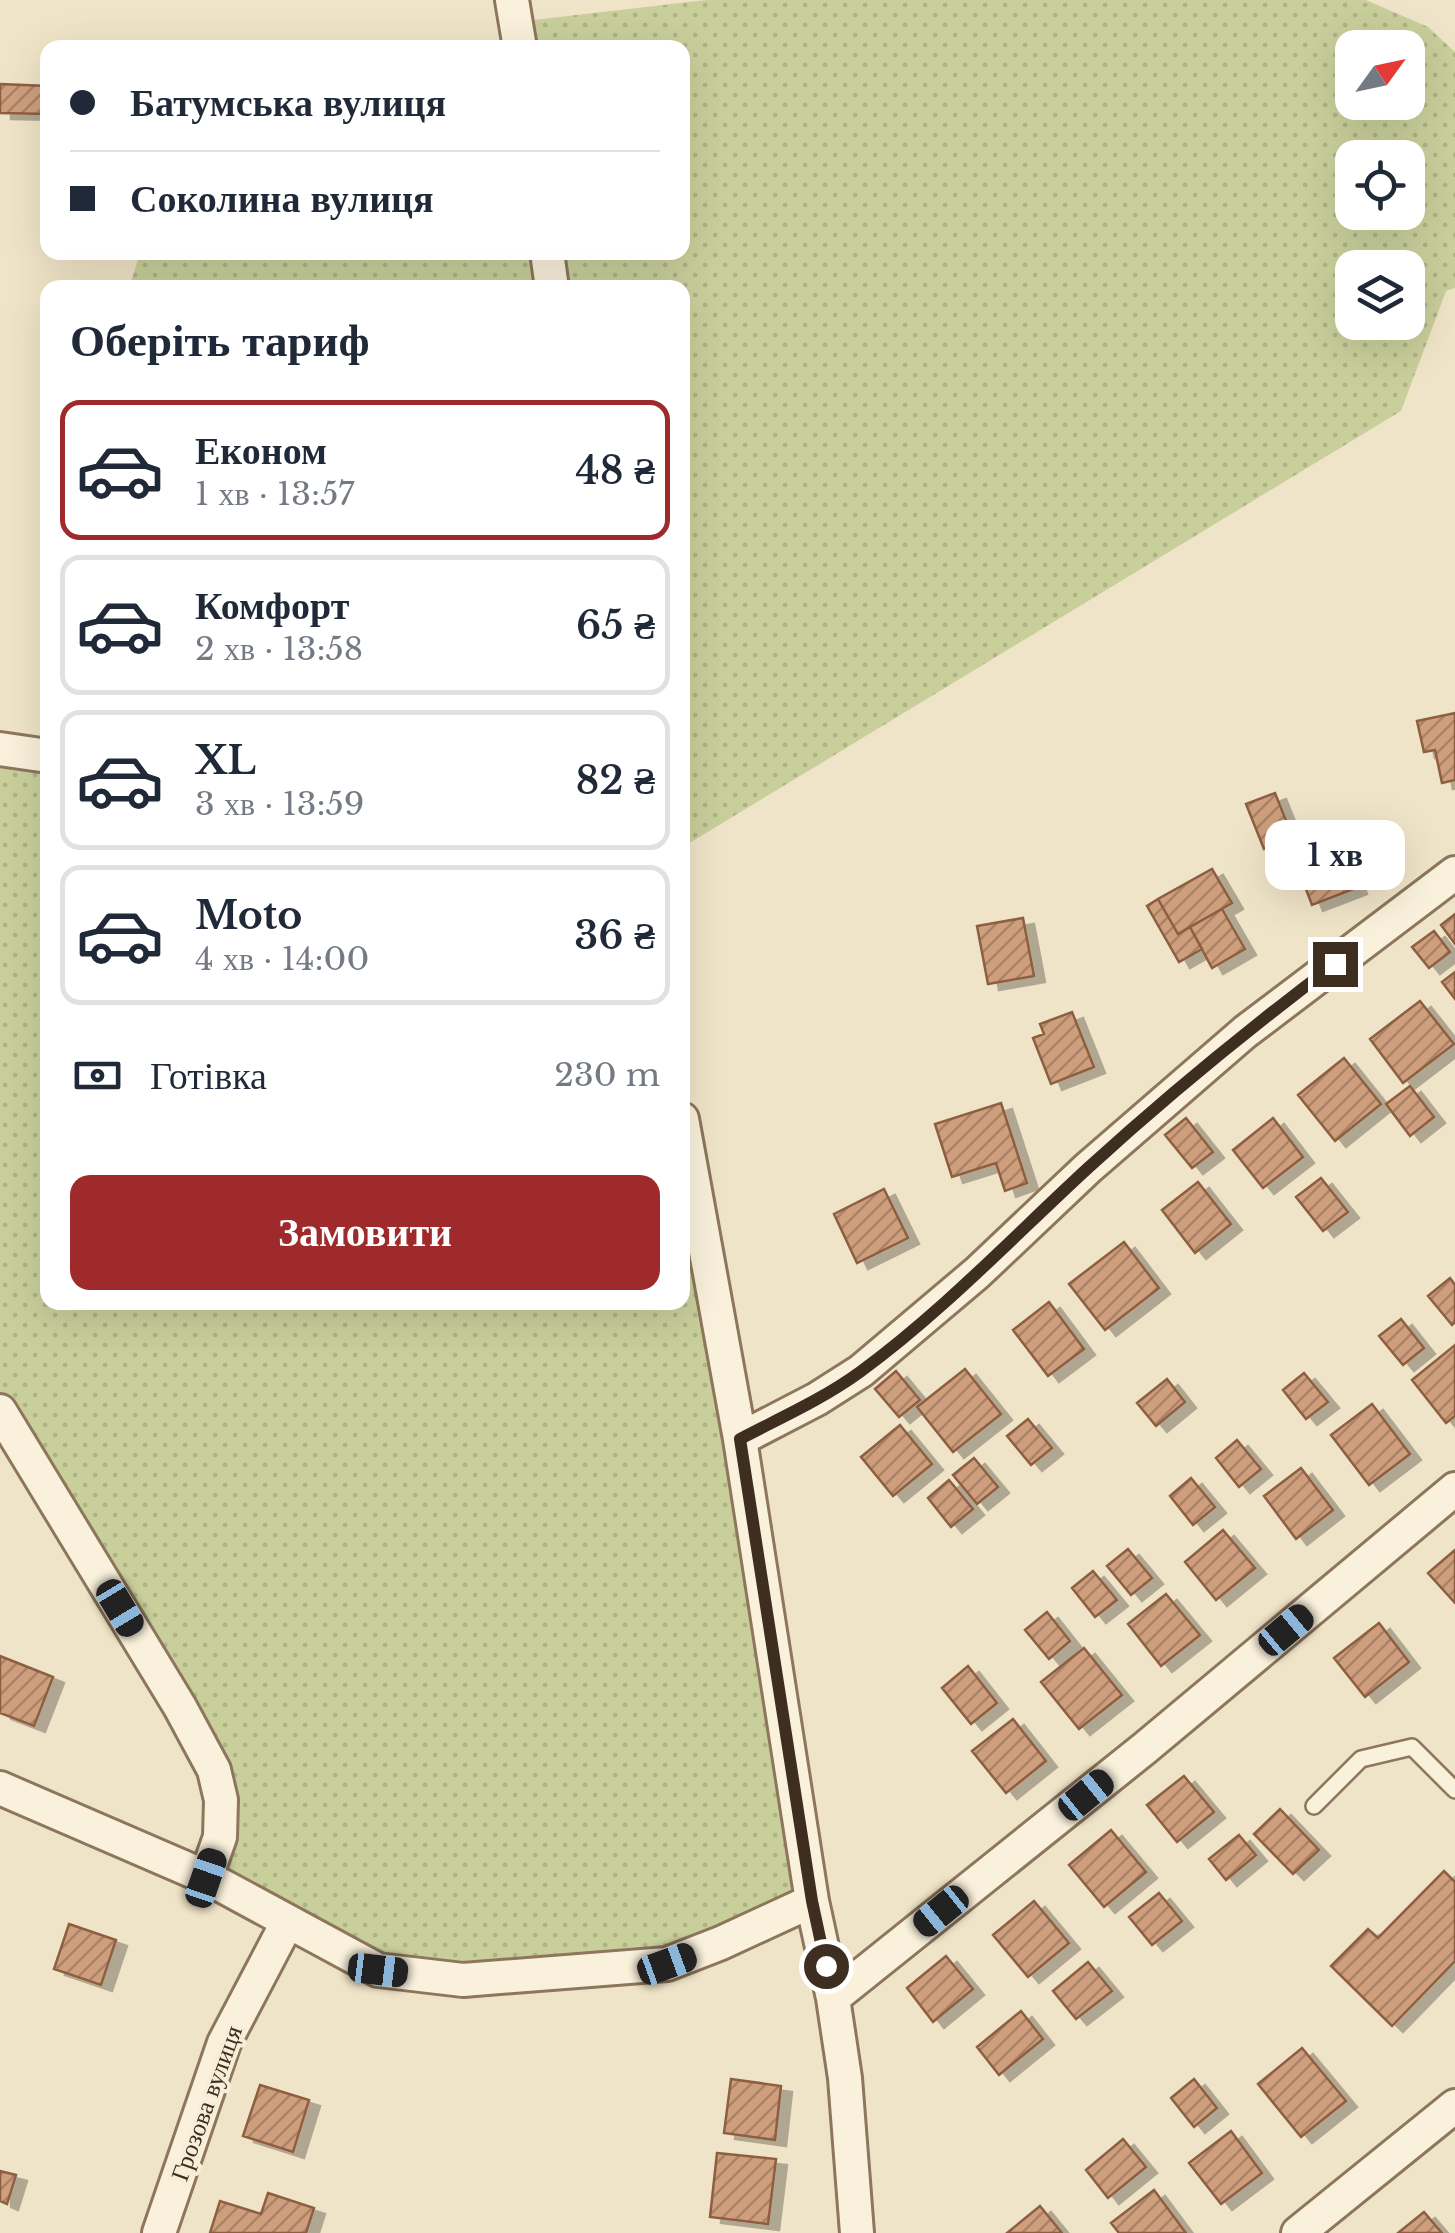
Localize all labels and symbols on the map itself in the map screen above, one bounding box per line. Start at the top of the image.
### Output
north arrow [1335,30,1425,120]
callout: 1 хв [1265,819,1405,889]
route end [1313,942,1358,987]
car [92,1575,148,1641]
car [1253,1599,1319,1661]
car [1053,1764,1119,1826]
car [182,1845,230,1911]
car [908,1880,974,1942]
car [634,1940,700,1988]
route start [804,1944,849,1989]
car [346,1951,410,1989]
street label: Грозова вулиця [164,2021,249,2185]

